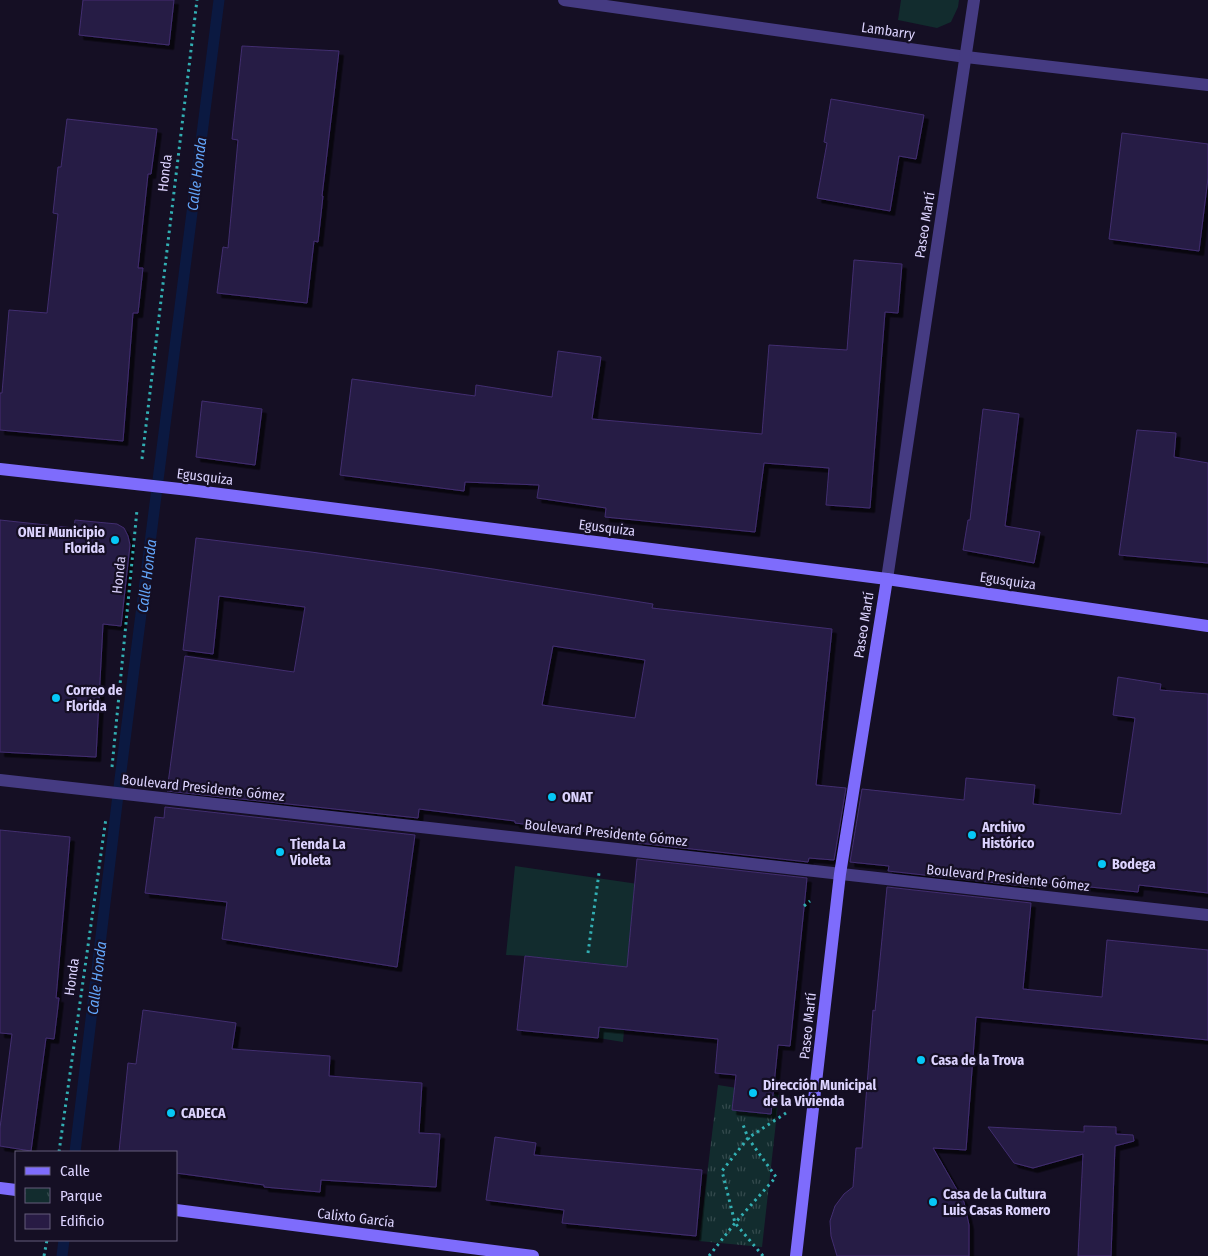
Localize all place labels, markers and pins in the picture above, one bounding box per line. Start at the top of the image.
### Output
place label: ONEI Municipio Florida [18,524,106,557]
marker: ONEI Municipio Florida [109,534,121,546]
place label: Correo de Florida [66,682,123,715]
marker: Correo de Florida [50,692,62,704]
place label: ONAT [562,789,593,806]
marker: ONAT [546,791,558,803]
place label: Archivo Histórico [981,819,1035,852]
marker: Archivo Histórico [966,829,978,841]
place label: Tienda La Violeta [289,836,346,869]
marker: Tienda La Violeta [274,846,286,858]
place label: Bodega [1112,856,1156,873]
marker: Bodega [1096,858,1108,870]
place label: Casa de la Trova [931,1052,1024,1069]
marker: Casa de la Trova [915,1054,927,1066]
place label: Dirección Municipal de la Vivienda [763,1077,876,1110]
marker: Dirección Municipal de la Vivienda [747,1087,759,1099]
place label: CADECA [181,1105,226,1122]
marker: CADECA [165,1107,177,1119]
place label: Casa de la Cultura Luis Casas Romero [943,1186,1051,1219]
marker: Casa de la Cultura Luis Casas Romero [927,1196,939,1208]

